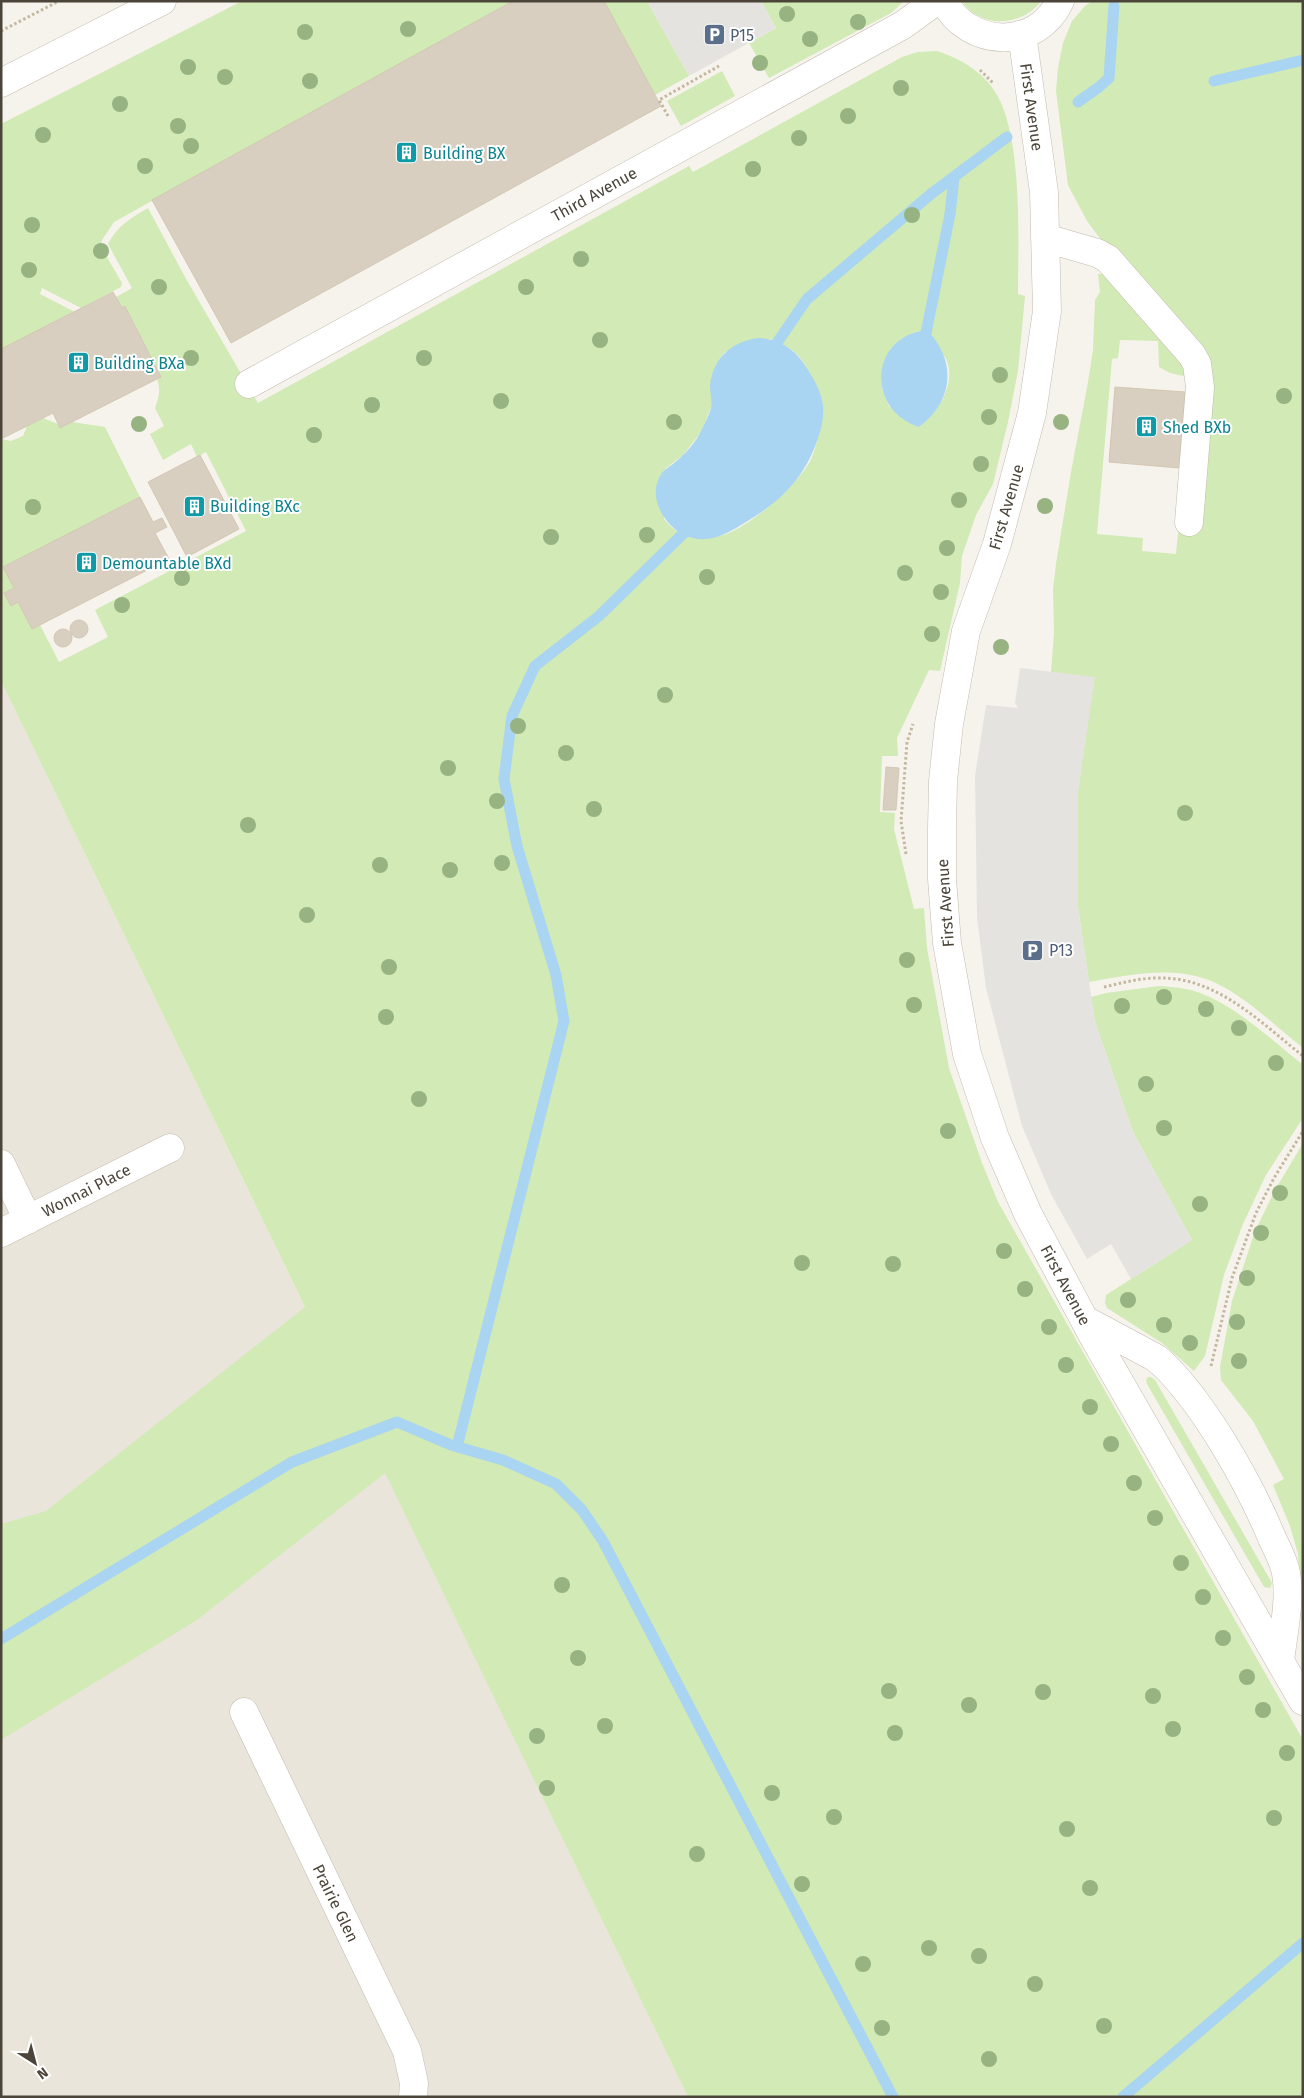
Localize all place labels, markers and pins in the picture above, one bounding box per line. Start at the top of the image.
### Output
parking icon: P15 [702,23,726,47]
place label: P15 [730,26,754,45]
building icon: Building BX [395,141,419,165]
place label: Building BX [423,144,506,163]
building icon: Building BXa [66,351,90,375]
place label: Building BXa [94,354,185,373]
building icon: Shed BXb [1135,415,1159,439]
place label: Shed BXb [1163,418,1231,437]
building icon: Building BXc [182,494,206,518]
place label: Building BXc [210,497,300,516]
building icon: Demountable BXd [74,551,98,575]
place label: Demountable BXd [102,554,232,573]
parking icon: P13 [1021,938,1045,962]
place label: P13 [1049,941,1073,960]

